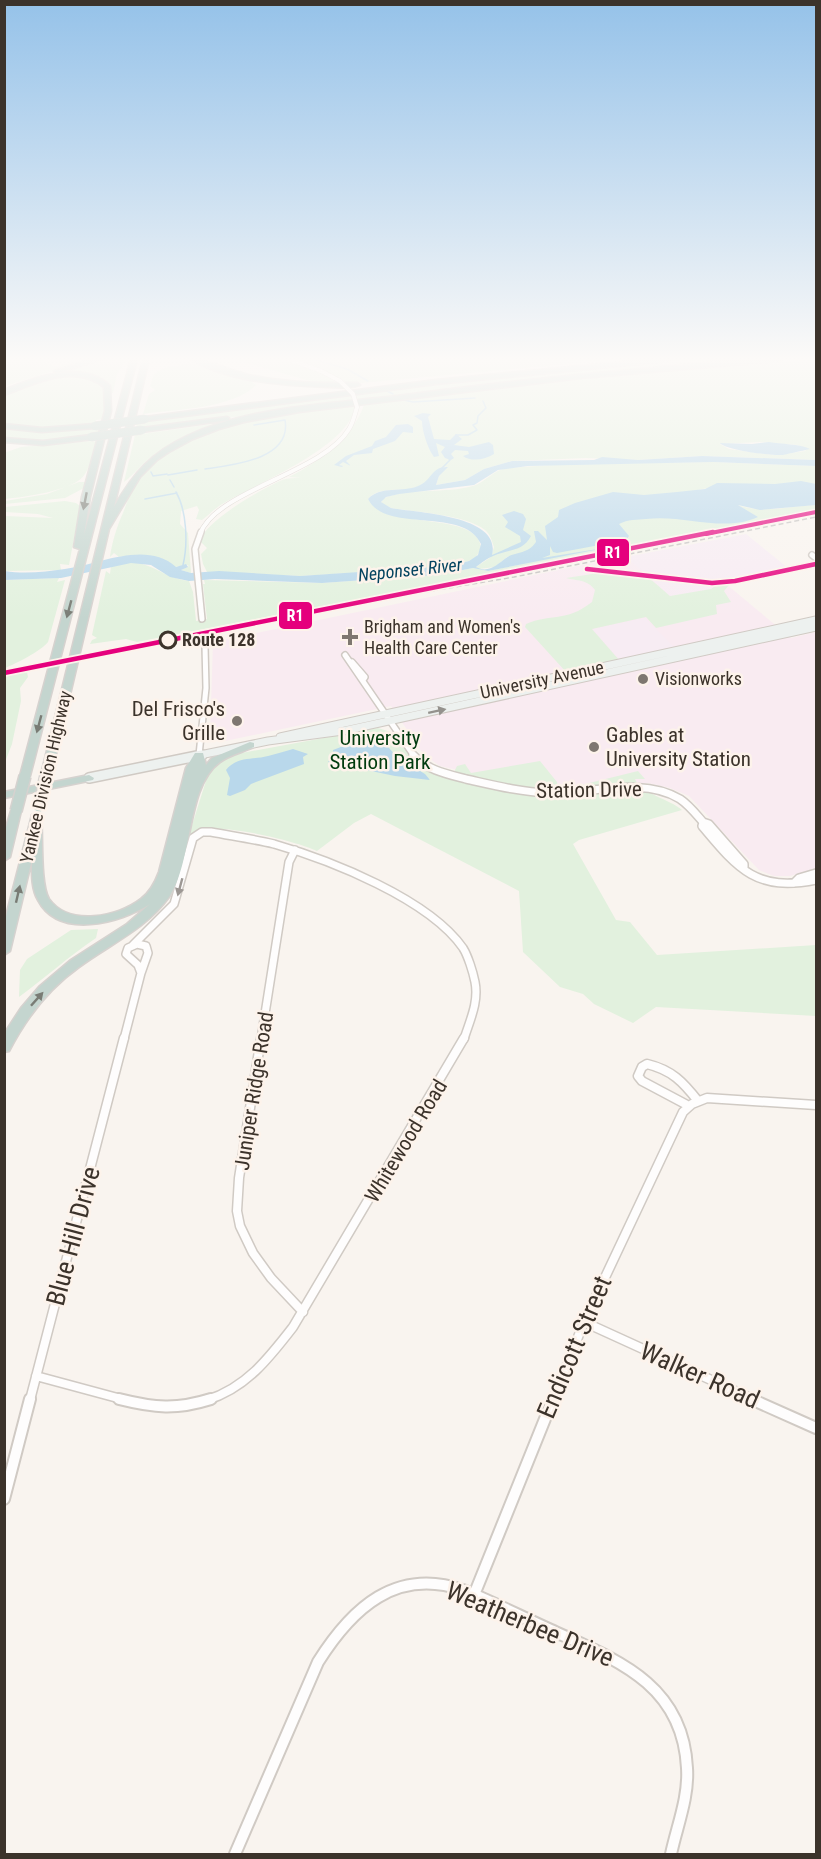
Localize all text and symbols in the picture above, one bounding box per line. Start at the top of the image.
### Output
one-way arrow [80,491,89,510]
line badge: R1 [596,538,630,567]
text: R1 [605,543,621,562]
water label: Neponset River [357,554,464,585]
one-way arrow [64,600,73,618]
line badge: R1 [278,601,313,630]
text: R1 [287,606,303,625]
place label: Brigham and Women's Health Care Center [364,616,521,658]
marker: Brigham and Women's Health Care Center [341,628,359,646]
place label: Route 128 [182,629,255,650]
marker: Route 128 [159,631,177,649]
street label: University Avenue [478,656,605,703]
place label: Visionworks [655,668,742,689]
marker: Visionworks [636,672,650,686]
street label: Yankee Division Highway [15,688,76,865]
place label: Del Frisco's Grille [132,697,225,745]
one-way arrow [428,706,447,715]
marker: Del Frisco's Grille [230,714,244,728]
one-way arrow [33,715,43,734]
place label: Gables at University Station [606,723,751,771]
park label: University Station Park [329,726,431,774]
marker: Gables at University Station [587,740,601,754]
street label: Station Drive [536,777,642,803]
one-way arrow [175,879,184,897]
one-way arrow [14,885,24,903]
one-way arrow [30,991,44,1006]
street label: Juniper Ridge Road [230,1010,278,1172]
street label: Whitewood Road [360,1075,452,1207]
street label: Blue Hill Drive [40,1163,106,1309]
street label: Endicott Street [531,1271,617,1423]
street label: Walker Road [636,1335,764,1415]
street label: Weatherbee Drive [442,1575,618,1673]

